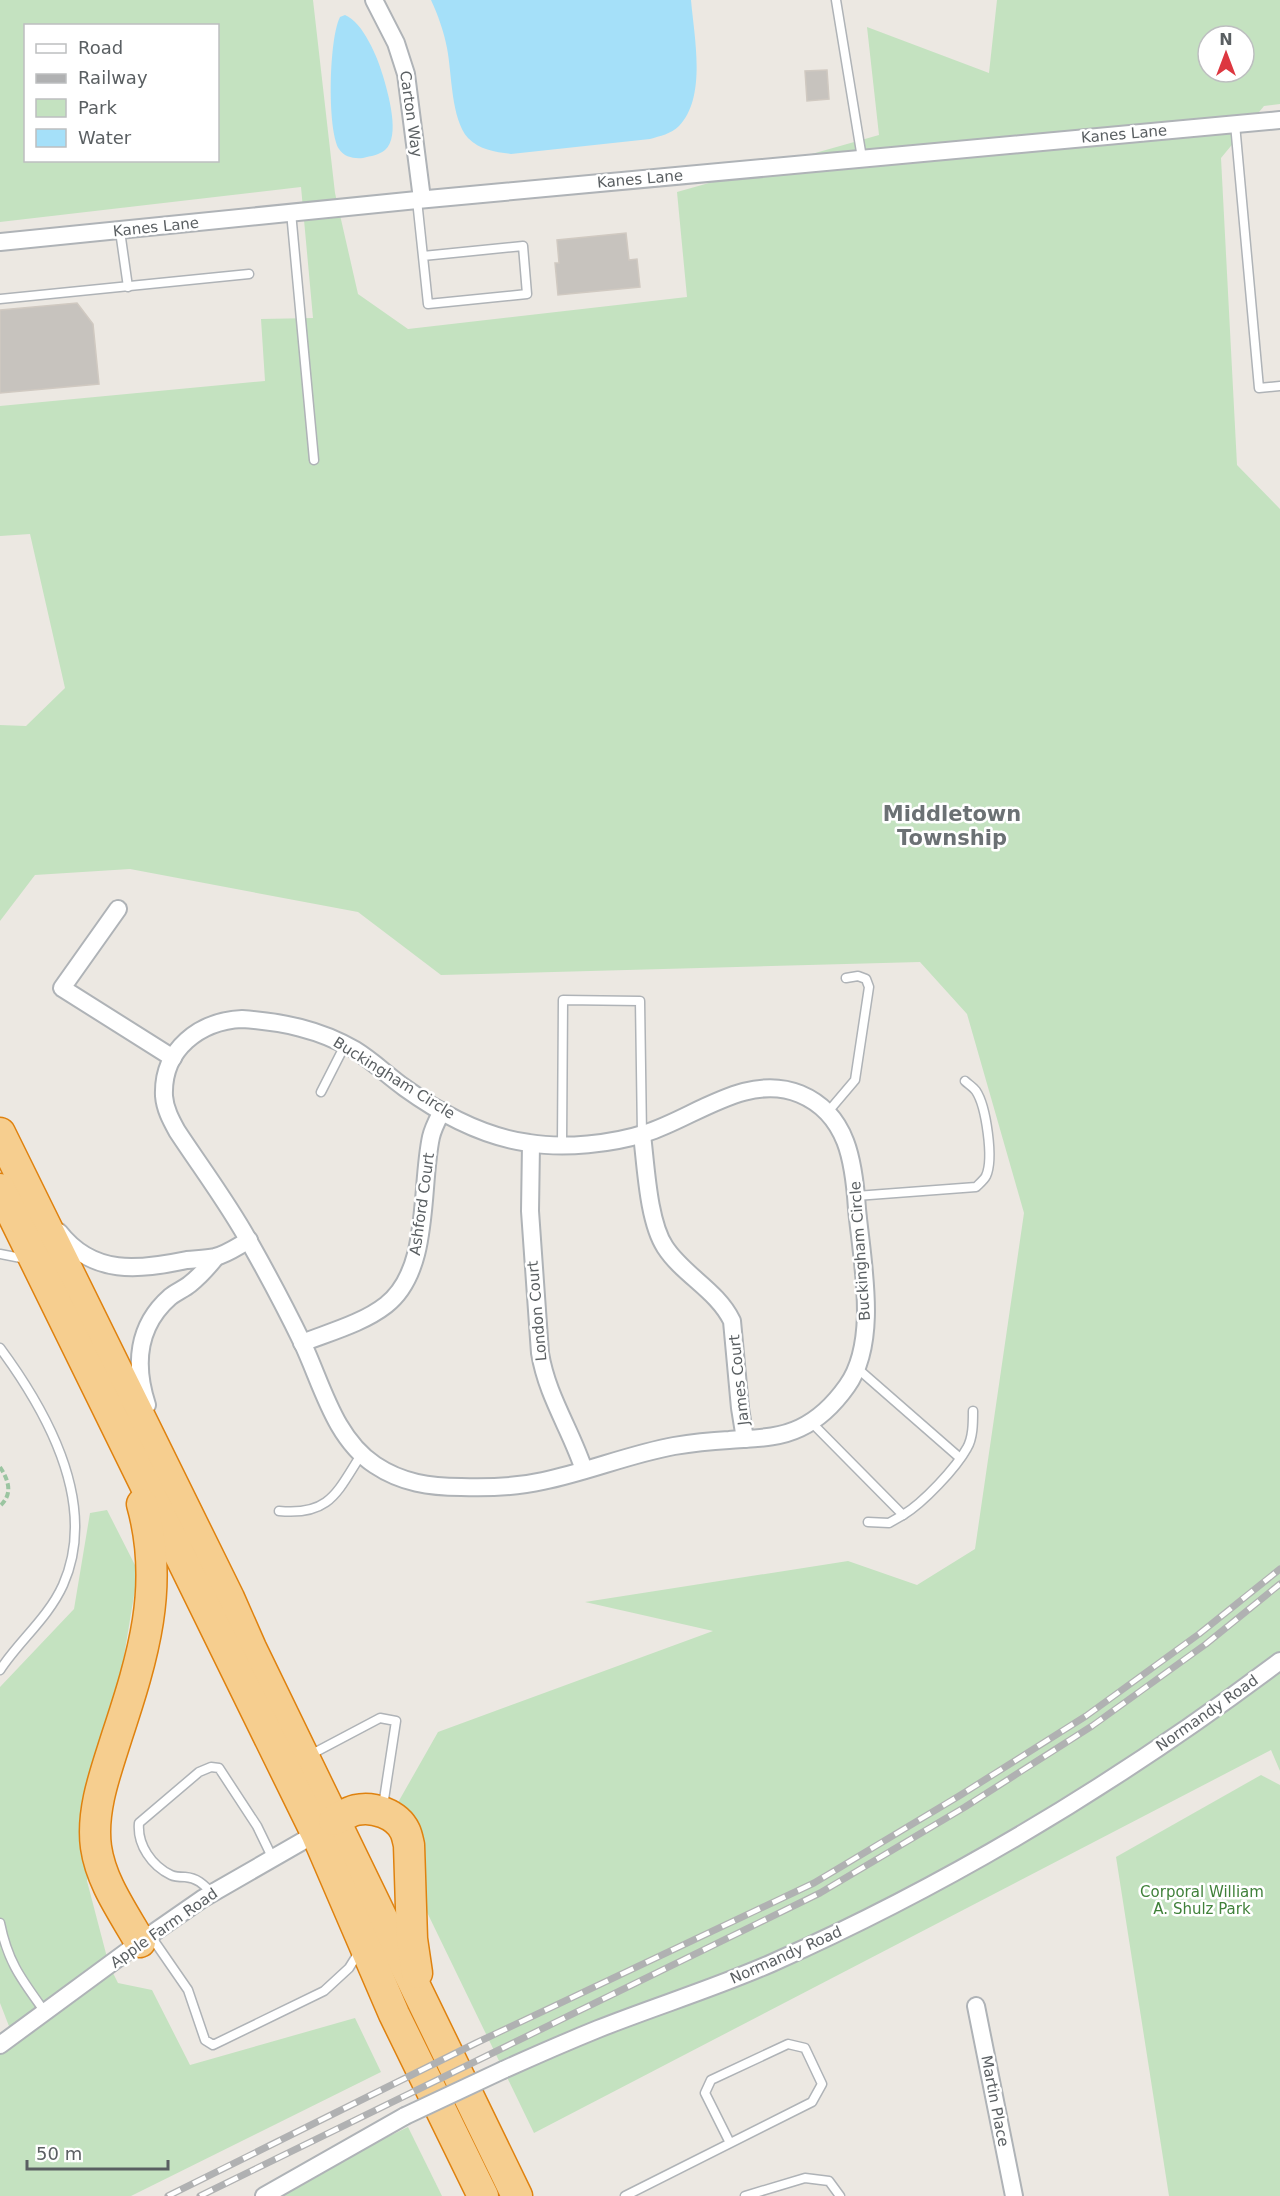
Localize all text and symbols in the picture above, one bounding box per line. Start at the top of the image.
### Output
legend [24,24,219,162]
north arrow [1196,24,1256,84]
text: N [1219,30,1233,49]
text: Road [78,37,123,58]
text: Railway [78,67,148,88]
street label: Carton Way [396,70,426,159]
text: Park [78,97,117,118]
street label: Kanes Lane [1080,121,1168,147]
text: Water [78,127,132,148]
street label: Kanes Lane [596,166,684,192]
street label: Kanes Lane [112,214,200,240]
district label: Middletown Township [883,802,1021,850]
street label: Buckingham Circle [330,1033,458,1123]
street label: Ashford Court [406,1151,438,1256]
street label: Buckingham Circle [846,1180,874,1322]
street label: London Court [524,1260,550,1362]
street label: James Court [725,1334,753,1427]
street label: Normandy Road [1153,1671,1261,1755]
park label: Corporal William A. Shulz Park [1140,1883,1264,1918]
street label: Apple Farm Road [107,1884,221,1972]
street label: Normandy Road [727,1922,845,1988]
street label: Martin Place [977,2054,1013,2148]
scale bar [27,2133,168,2171]
text: 50 m [36,2143,82,2164]

